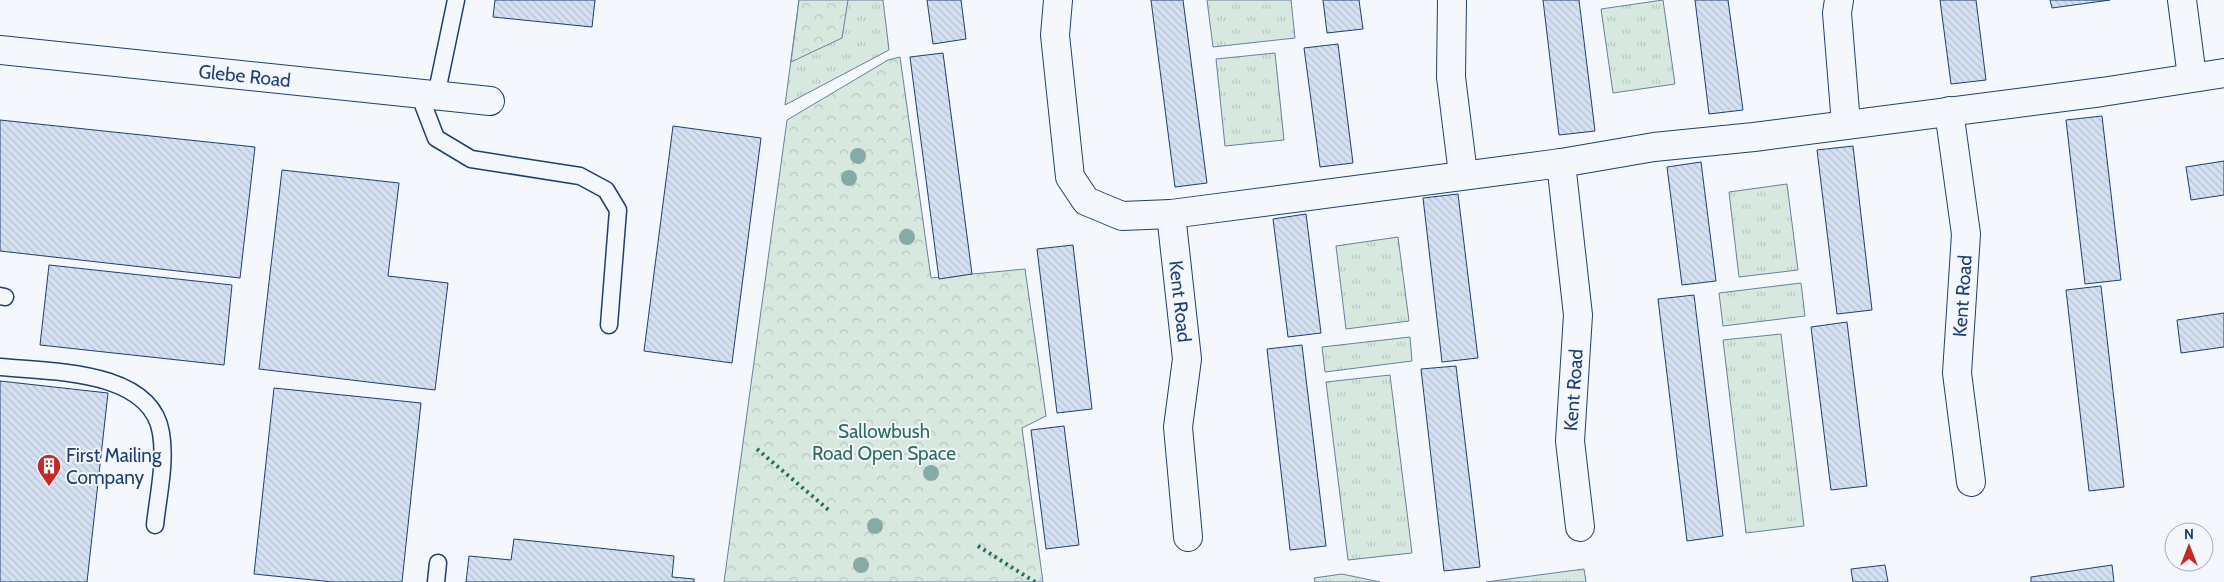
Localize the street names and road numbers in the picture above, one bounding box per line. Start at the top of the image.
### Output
street label: Glebe Road [197,60,292,92]
street label: Kent Road [1948,254,1977,338]
street label: Kent Road [1164,259,1196,344]
street label: Kent Road [1559,348,1588,432]

